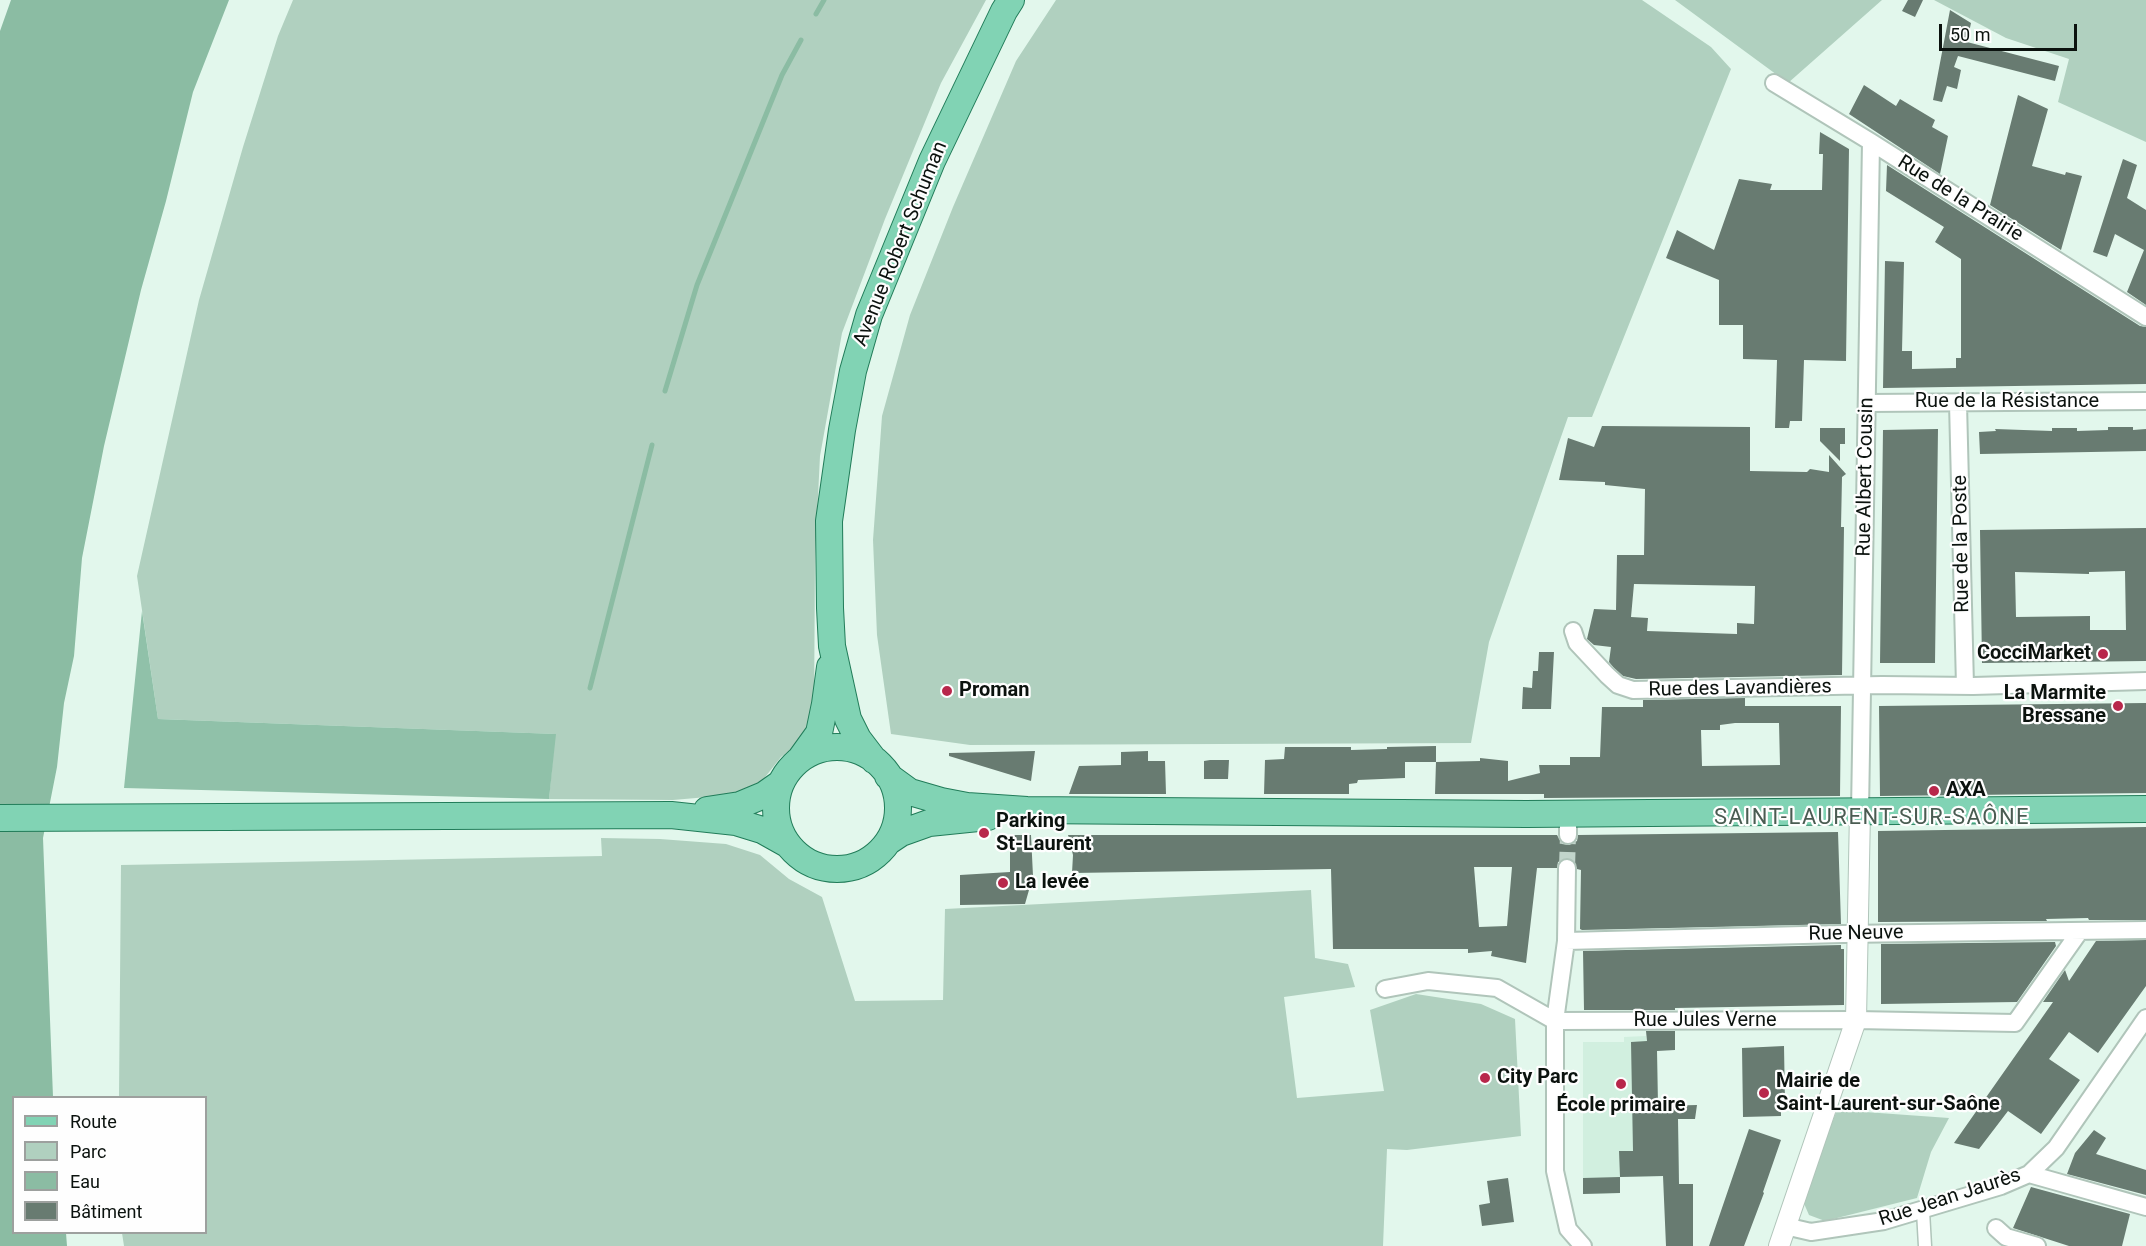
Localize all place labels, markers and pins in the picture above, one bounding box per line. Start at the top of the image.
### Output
place label: CocciMarket [1977,642,2091,666]
marker: CocciMarket [2096,647,2110,661]
place label: Proman [959,679,1029,703]
place label: La Marmite Bressane [2004,682,2106,729]
marker: Proman [940,684,954,698]
marker: La Marmite Bressane [2111,699,2125,713]
place label: AXA [1946,779,1986,803]
marker: AXA [1927,784,1941,798]
place label: Parking St-Laurent [996,810,1092,857]
marker: Parking St-Laurent [977,826,991,840]
place label: La levée [1015,871,1089,895]
marker: La levée [996,876,1010,890]
place label: City Parc [1497,1066,1578,1090]
place label: Mairie de Saint-Laurent-sur-Saône [1776,1070,2000,1117]
marker: City Parc [1478,1071,1492,1085]
marker: École primaire [1614,1077,1628,1091]
marker: Mairie de Saint-Laurent-sur-Saône [1757,1086,1771,1100]
place label: École primaire [1557,1094,1685,1118]

